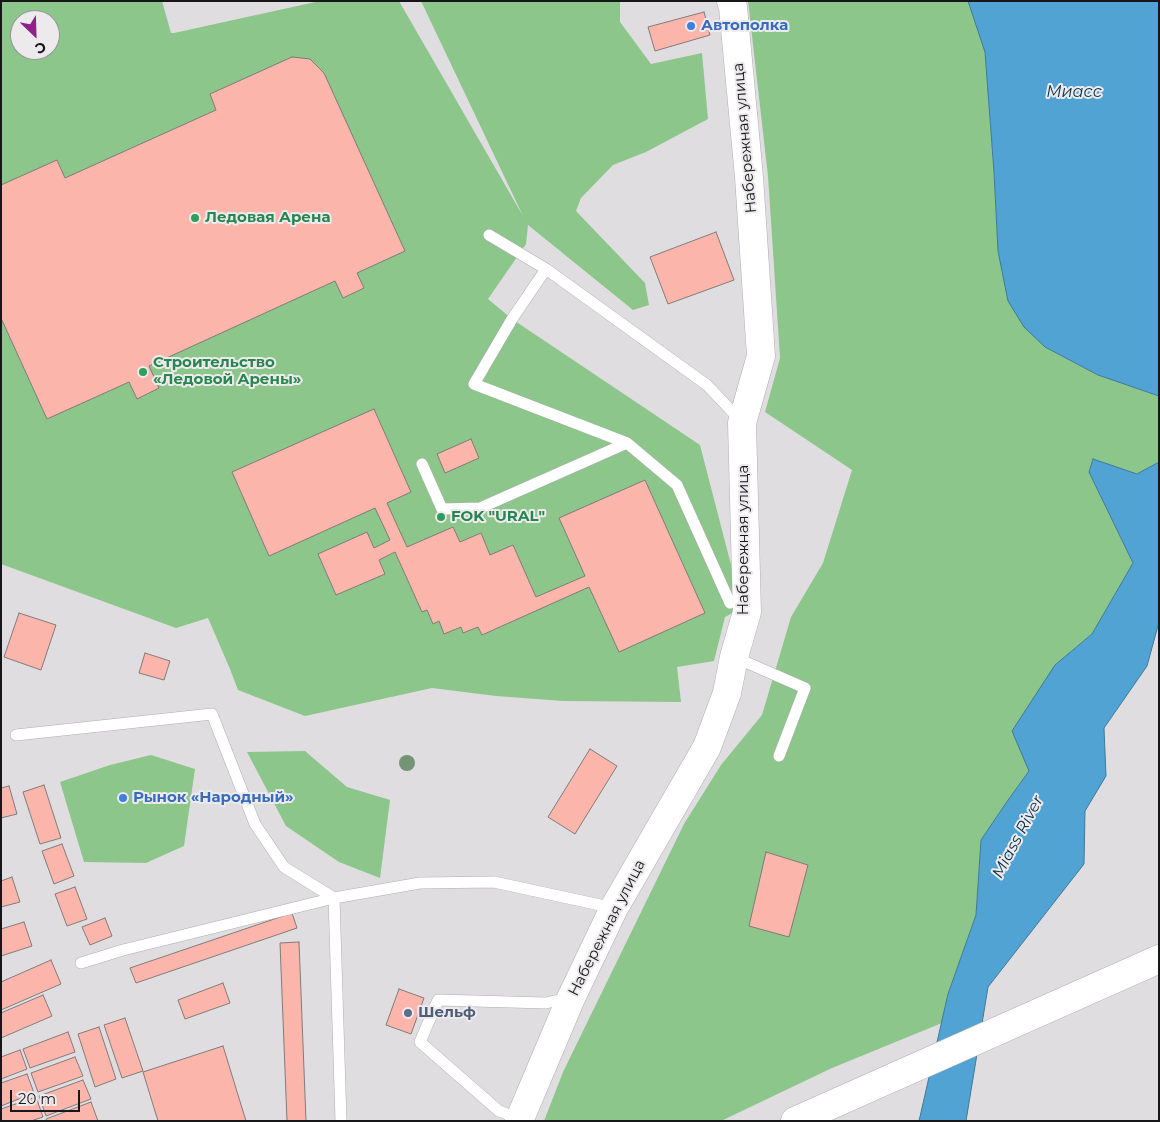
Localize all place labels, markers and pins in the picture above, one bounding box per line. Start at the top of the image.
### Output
place label: Автополка [701,17,788,35]
marker: Автополка [685,20,697,32]
place label: Ледовая Арена [205,209,330,227]
marker: Ледовая Арена [189,212,201,224]
place label: Строительство «Ледовой Арены» [153,354,301,389]
marker: Строительство «Ледовой Арены» [137,366,149,378]
place label: FOK "URAL" [451,508,545,526]
marker: FOK "URAL" [435,511,447,523]
place label: Рынок «Народный» [133,789,294,807]
marker: Рынок «Народный» [117,792,129,804]
place label: Шельф [418,1004,476,1022]
marker: Шельф [402,1007,414,1019]

